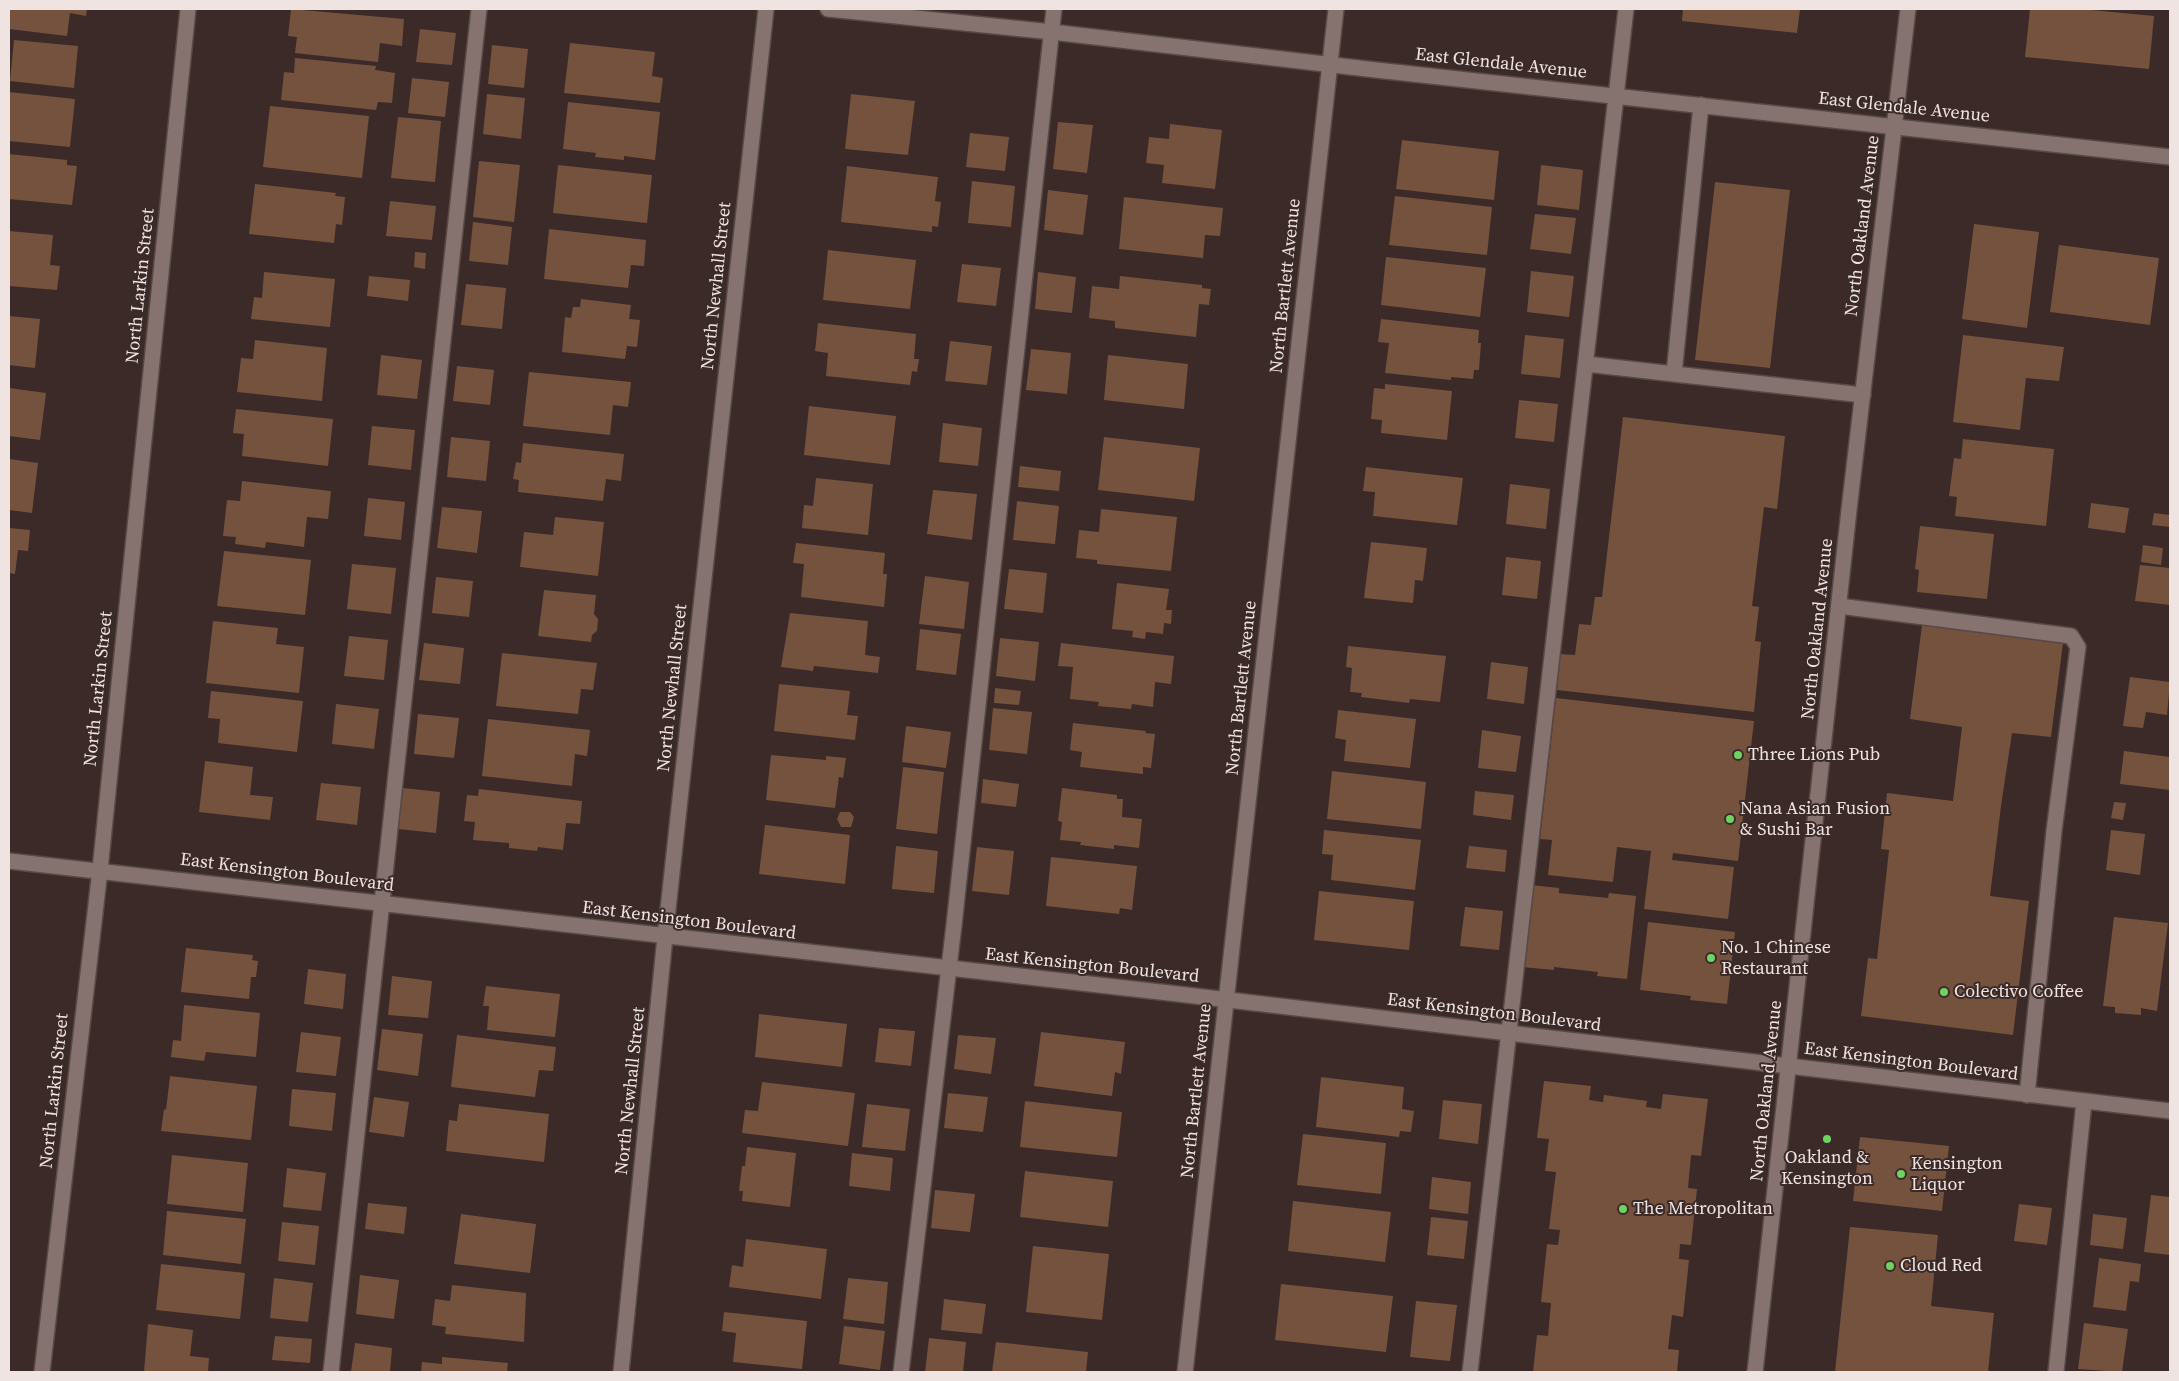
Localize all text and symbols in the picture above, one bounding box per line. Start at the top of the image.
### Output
street label: East Glendale Avenue [1414,44,1588,84]
street label: East Glendale Avenue [1817,88,1991,128]
street label: North Oakland Avenue [1841,134,1885,318]
street label: North Bartlett Avenue [1266,198,1306,374]
street label: North Newhall Street [697,201,737,371]
street label: North Larkin Street [122,207,160,365]
street label: North Oakland Avenue [1798,537,1838,721]
street label: North Bartlett Avenue [1222,600,1262,776]
street label: North Newhall Street [653,603,693,773]
street label: North Larkin Street [80,610,118,768]
place label: Three Lions Pub [1748,744,1880,766]
marker: Three Lions Pub [1732,749,1744,761]
place label: Nana Asian Fusion & Sushi Bar [1740,798,1890,841]
marker: Nana Asian Fusion & Sushi Bar [1724,813,1736,825]
street label: East Kensington Boulevard [179,849,395,897]
street label: East Kensington Boulevard [581,897,797,945]
place label: No. 1 Chinese Restaurant [1721,937,1831,980]
street label: East Kensington Boulevard [984,944,1200,988]
marker: No. 1 Chinese Restaurant [1705,952,1717,964]
place label: Colectivo Coffee [1954,981,2083,1003]
marker: Colectivo Coffee [1938,986,1950,998]
street label: East Kensington Boulevard [1386,989,1602,1037]
street label: North Oakland Avenue [1747,999,1787,1183]
street label: North Bartlett Avenue [1177,1003,1217,1179]
street label: North Newhall Street [611,1006,651,1176]
street label: North Larkin Street [36,1012,74,1170]
street label: East Kensington Boulevard [1803,1038,2019,1086]
marker: Oakland & Kensington [1821,1133,1833,1145]
place label: Oakland & Kensington [1781,1147,1873,1190]
place label: Kensington Liquor [1911,1153,2003,1196]
marker: Kensington Liquor [1895,1168,1907,1180]
place label: The Metropolitan [1633,1198,1773,1220]
marker: The Metropolitan [1617,1203,1629,1215]
place label: Cloud Red [1900,1255,1982,1277]
marker: Cloud Red [1884,1260,1896,1272]

